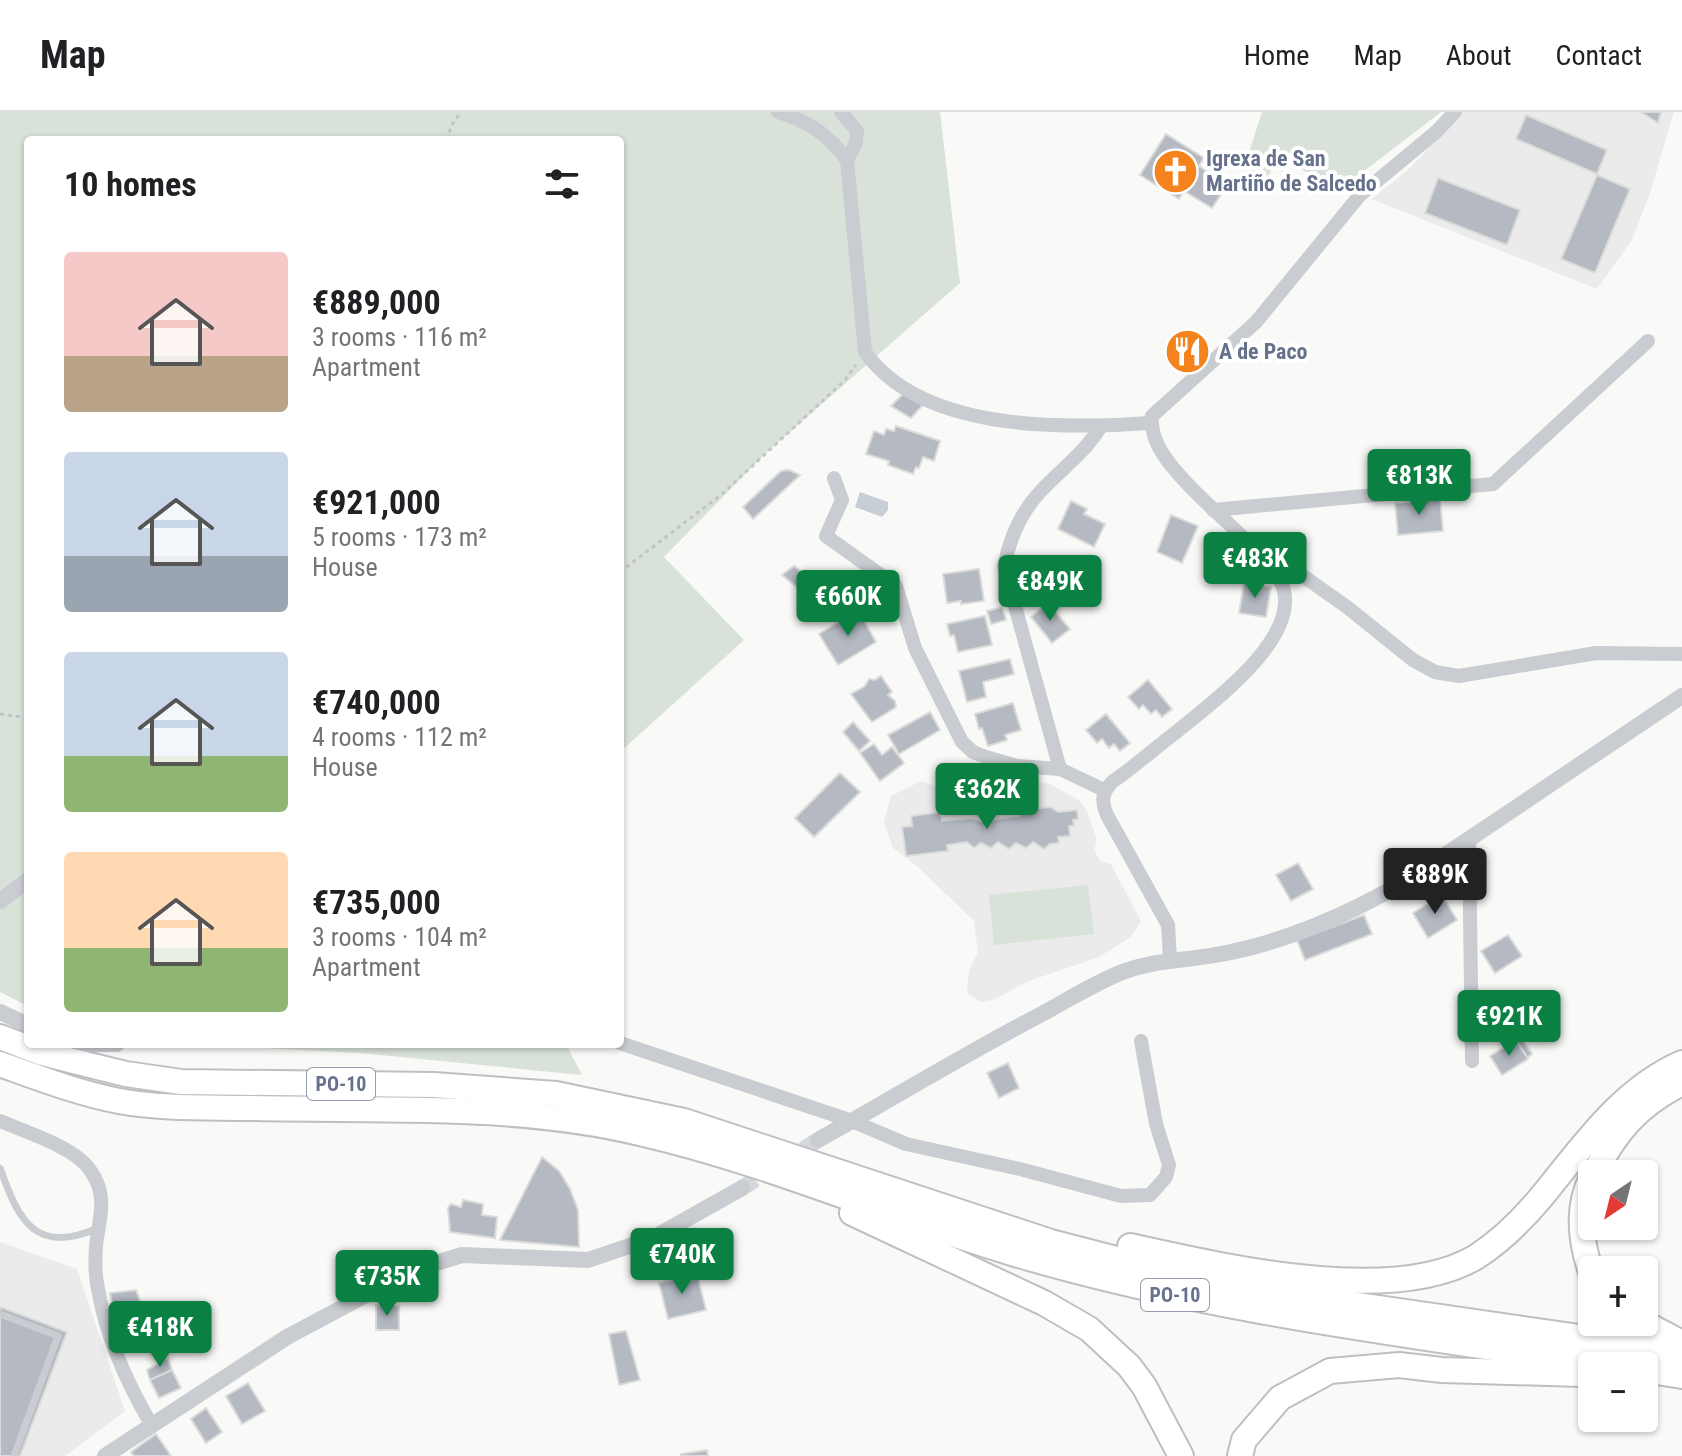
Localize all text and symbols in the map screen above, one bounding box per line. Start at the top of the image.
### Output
text: Map [40,33,106,77]
text: Home [1244,39,1309,72]
text: Map [1353,39,1402,72]
text: About [1446,39,1512,72]
text: Contact [1556,39,1642,72]
place label: Igrexa de San Martiño de Salcedo [1206,146,1377,196]
church icon: Igrexa de San Martiño de Salcedo [1151,147,1199,195]
icon: filters [540,162,584,206]
text: 10 homes [64,164,197,204]
text: €889,000 [312,282,441,322]
icon: home [128,284,224,380]
text: 3 rooms · 116 m² [312,322,487,352]
restaurant icon: A de Paco [1164,327,1212,375]
place label: A de Paco [1219,339,1308,364]
text: Apartment [312,352,421,382]
pin: €813K [1363,449,1475,517]
text: €813K [1386,460,1452,490]
text: €921,000 [312,482,441,522]
icon: home [128,484,224,580]
text: 5 rooms · 173 m² [312,522,487,552]
pin: €483K [1199,532,1311,600]
text: €483K [1222,543,1288,573]
text: House [312,552,378,582]
pin: €849K [994,555,1106,623]
text: €849K [1017,566,1083,596]
pin: €660K [792,570,904,638]
text: €660K [815,581,881,611]
text: €740,000 [312,682,441,722]
icon: home [128,684,224,780]
text: 4 rooms · 112 m² [312,722,487,752]
text: House [312,752,378,782]
pin: €362K [931,763,1043,831]
text: €362K [954,774,1020,804]
pin: €889K [1379,848,1491,916]
text: €889K [1402,859,1468,889]
text: €735,000 [312,882,441,922]
icon: home [128,884,224,980]
text: 3 rooms · 104 m² [312,922,487,952]
text: Apartment [312,952,421,982]
pin: €921K [1453,990,1565,1058]
text: €921K [1476,1001,1542,1031]
road number: PO-10 [307,1068,375,1100]
north arrow [1578,1160,1658,1240]
map controls [1578,1160,1658,1432]
pin: €740K [626,1228,738,1296]
text: €740K [649,1239,715,1269]
pin: €735K [331,1250,443,1318]
button: + [1578,1256,1658,1336]
text: €735K [354,1261,420,1291]
road number: PO-10 [1141,1279,1209,1311]
pin: €418K [104,1301,216,1369]
text: €418K [127,1312,193,1342]
button: − [1578,1352,1658,1432]

